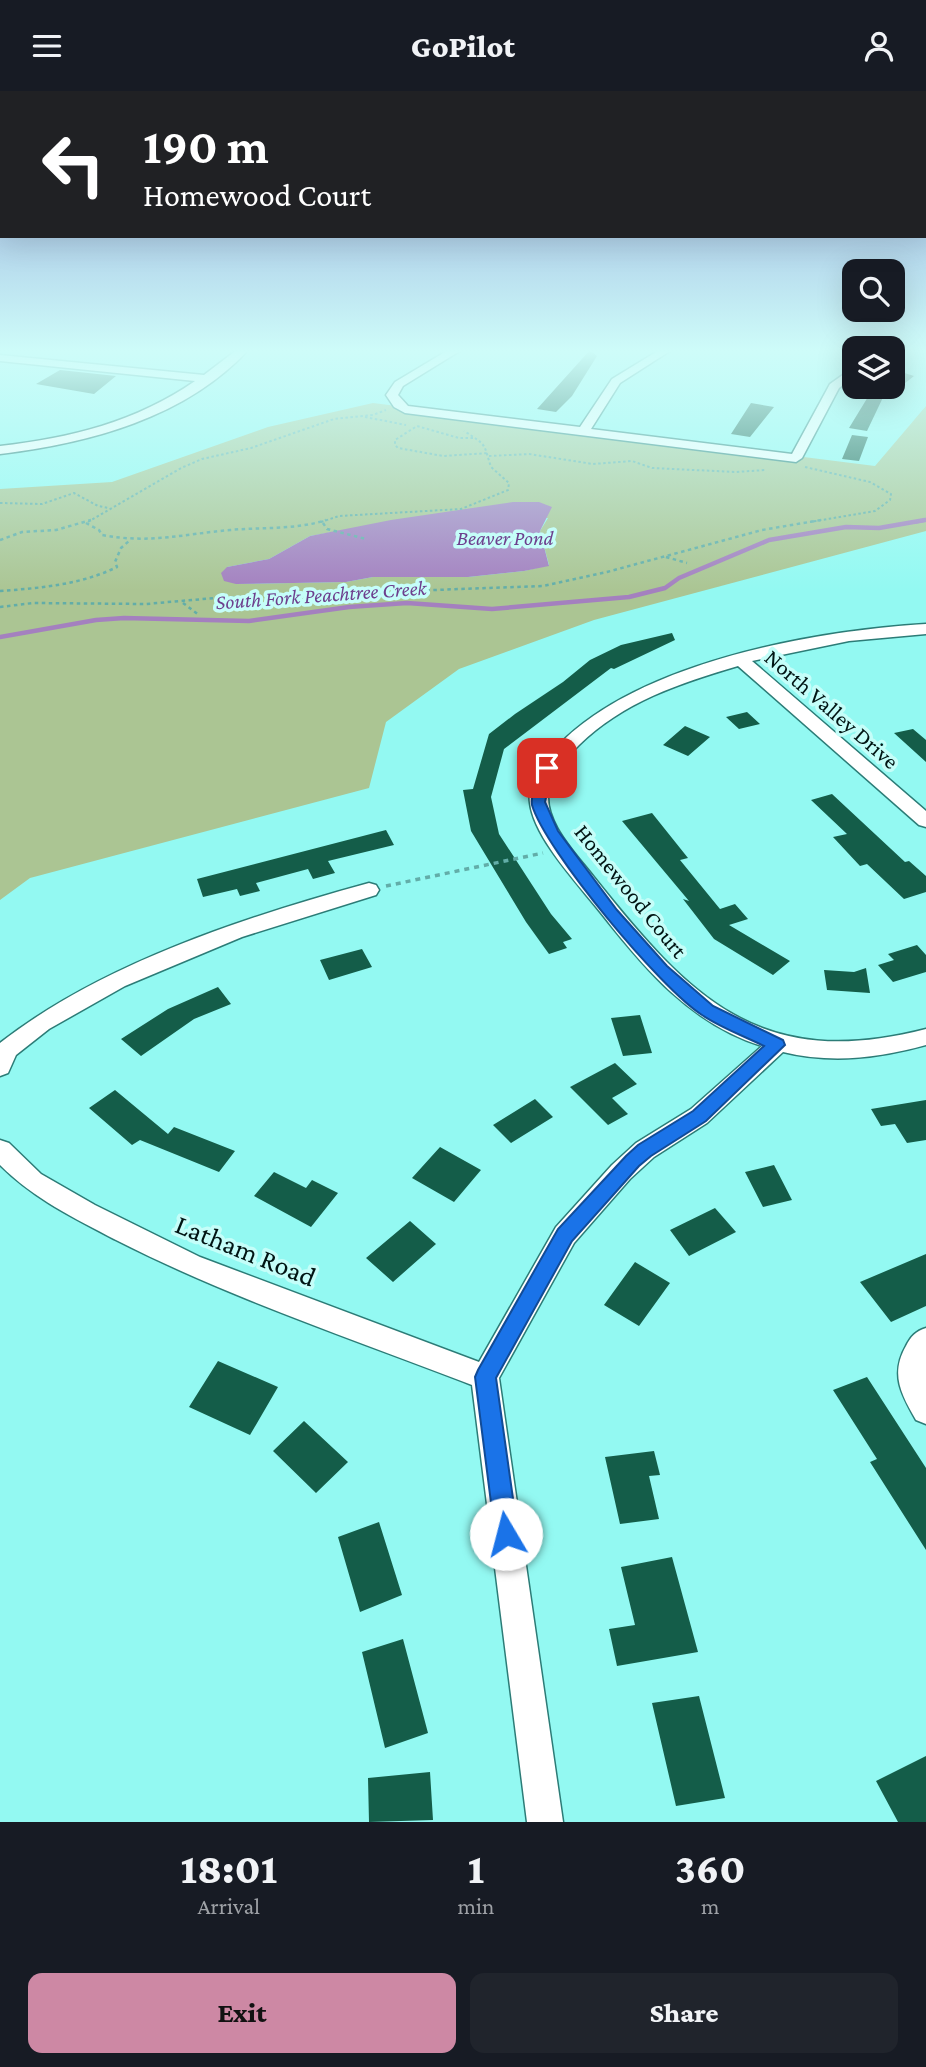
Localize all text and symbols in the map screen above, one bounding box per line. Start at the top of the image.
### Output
icon: menu [28,27,66,65]
icon: person [860,27,898,65]
text: GoPilot [411,28,515,64]
icon: left [28,119,119,210]
text: 190 m [143,119,269,174]
text: Homewood Court [143,177,371,213]
map controls [842,259,905,399]
button: search [842,259,905,322]
button: layers [842,336,905,399]
water label: Beaver Pond [457,526,555,550]
water label: South Fork Peachtree Creek [215,576,428,614]
street label: North Valley Drive [760,644,904,774]
pin [517,738,577,798]
icon: arrive [528,749,566,787]
street label: Homewood Court [569,819,693,963]
street label: Latham Road [171,1208,321,1293]
position arrow [469,1497,543,1571]
text: 18:01 [180,1845,277,1892]
text: 1 [468,1845,484,1892]
text: 360 [675,1845,746,1892]
text: Arrival [198,1893,260,1919]
text: min [458,1893,494,1919]
text: m [701,1893,719,1919]
button: Exit [28,1973,456,2053]
button: Share [470,1973,898,2053]

